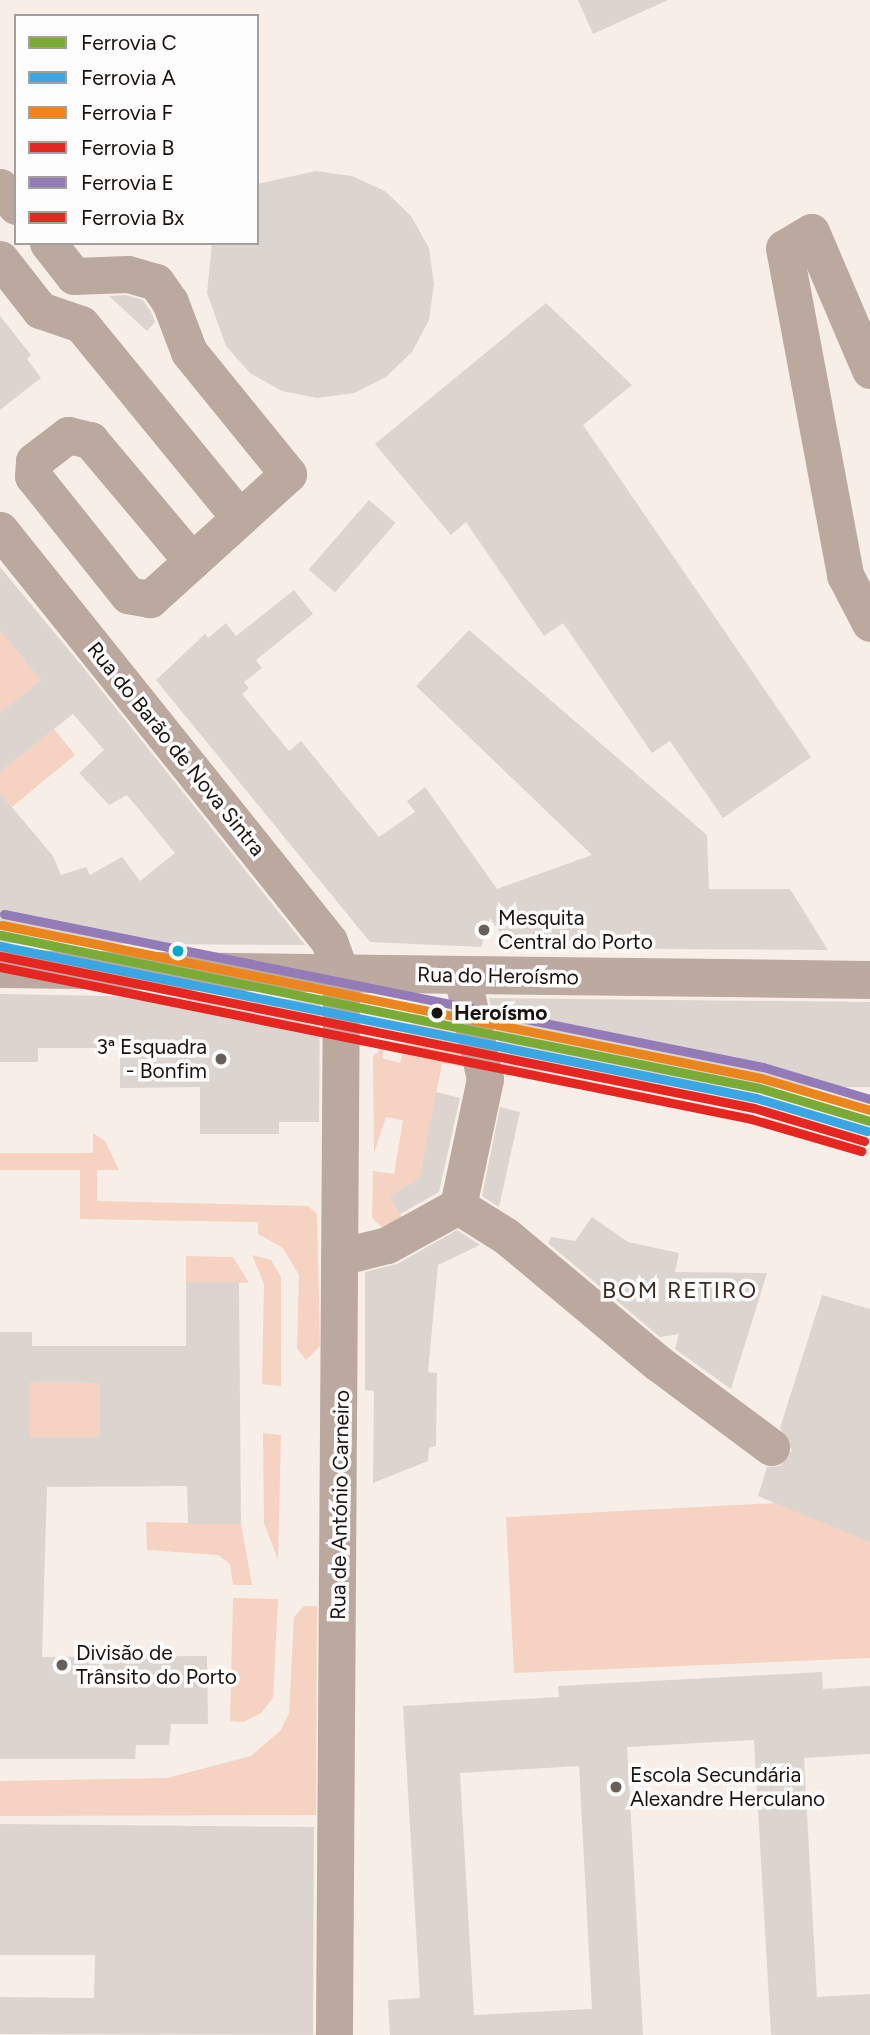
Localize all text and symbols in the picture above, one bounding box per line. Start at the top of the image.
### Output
legend [14,14,259,245]
text: Ferrovia C [81,30,177,55]
text: Ferrovia A [81,65,176,90]
text: Ferrovia F [81,100,173,125]
text: Ferrovia B [81,135,174,160]
text: Ferrovia E [81,170,174,195]
text: Ferrovia Bx [81,205,184,230]
street label: Rua do Barão de Nova Sintra [82,637,270,861]
place label: Mesquita Central do Porto [498,905,653,955]
marker: Mesquita Central do Porto [476,922,492,938]
unlabelled marker [171,944,185,958]
street label: Rua do Heroísmo [417,962,579,990]
place label: Heroísmo [454,1000,547,1026]
marker: Heroísmo [426,1002,448,1024]
place label: 3ª Esquadra - Bonfim [97,1034,207,1084]
marker: 3ª Esquadra - Bonfim [213,1051,229,1067]
district label: BOM RETIRO [603,1276,757,1304]
street label: Rua de António Carneiro [325,1390,355,1620]
place label: Divisão de Trânsito do Porto [76,1640,237,1690]
marker: Divisão de Trânsito do Porto [54,1657,70,1673]
place label: Escola Secundária Alexandre Herculano [630,1762,825,1812]
marker: Escola Secundária Alexandre Herculano [608,1779,624,1795]

